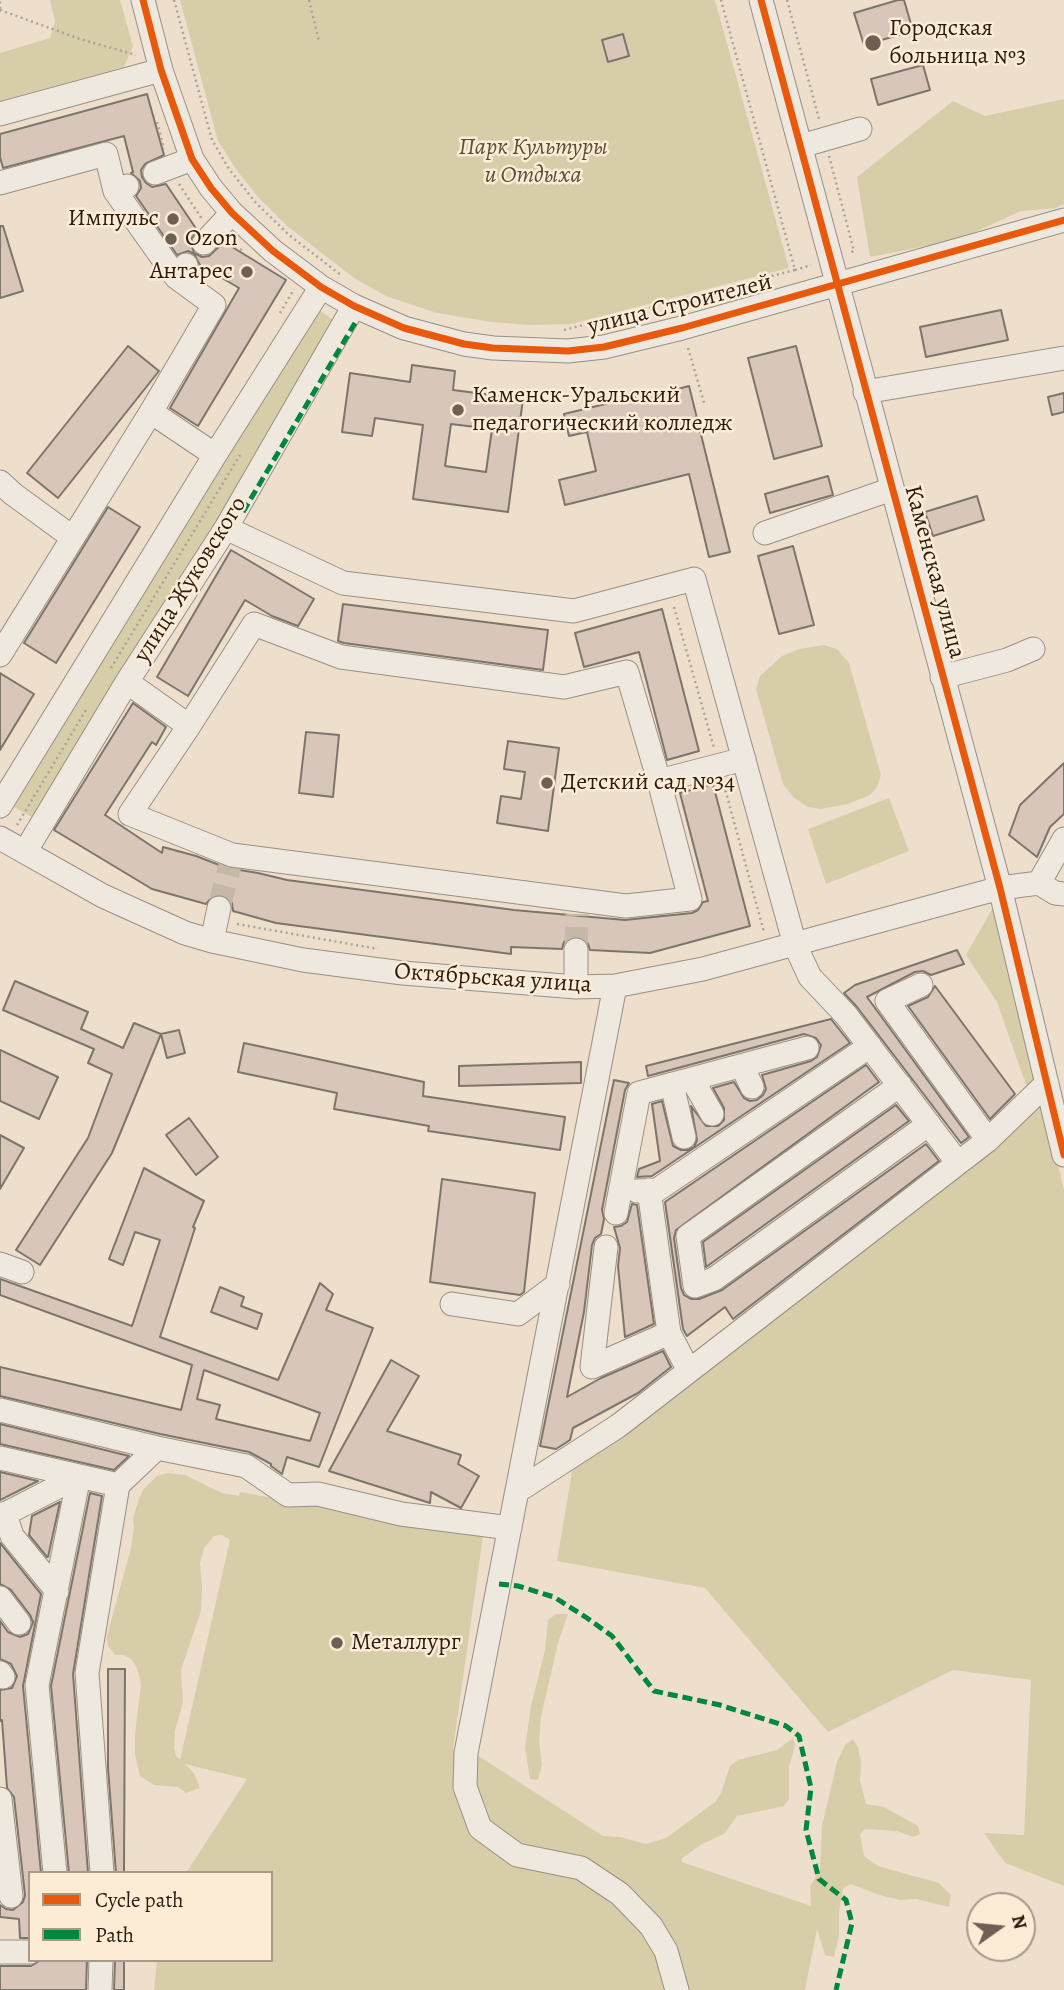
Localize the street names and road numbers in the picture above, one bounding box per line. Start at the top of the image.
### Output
street label: улица Строителей [585,268,775,342]
street label: Каменская улица [897,482,971,662]
street label: улица Жуковского [128,492,254,668]
street label: Октябрьская улица [393,958,593,1000]

